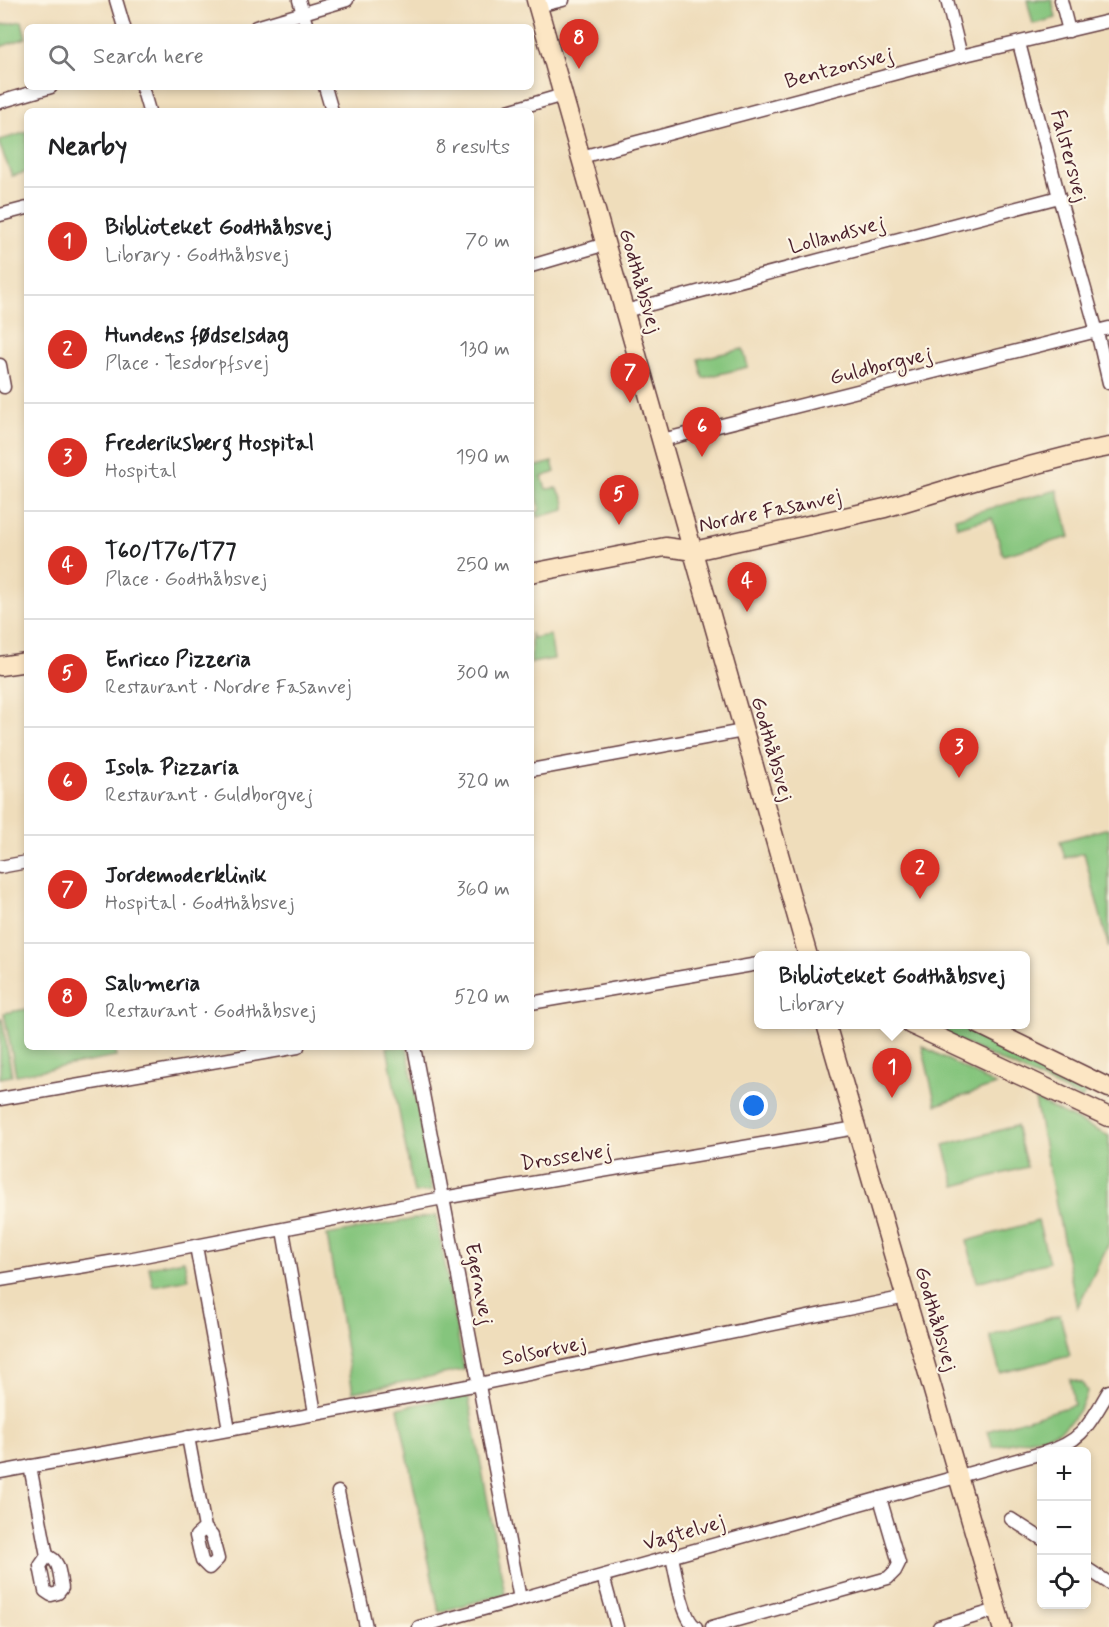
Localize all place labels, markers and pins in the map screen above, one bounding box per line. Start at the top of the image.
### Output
pin: 8 [560,20,598,69]
pin: 7 [610,354,650,403]
pin: 6 [682,408,722,457]
pin: 5 [600,476,638,525]
pin: 4 [728,562,766,612]
pin: 3 [940,728,978,778]
pin: 2 [900,850,940,899]
pin: 1 [872,1048,912,1098]

